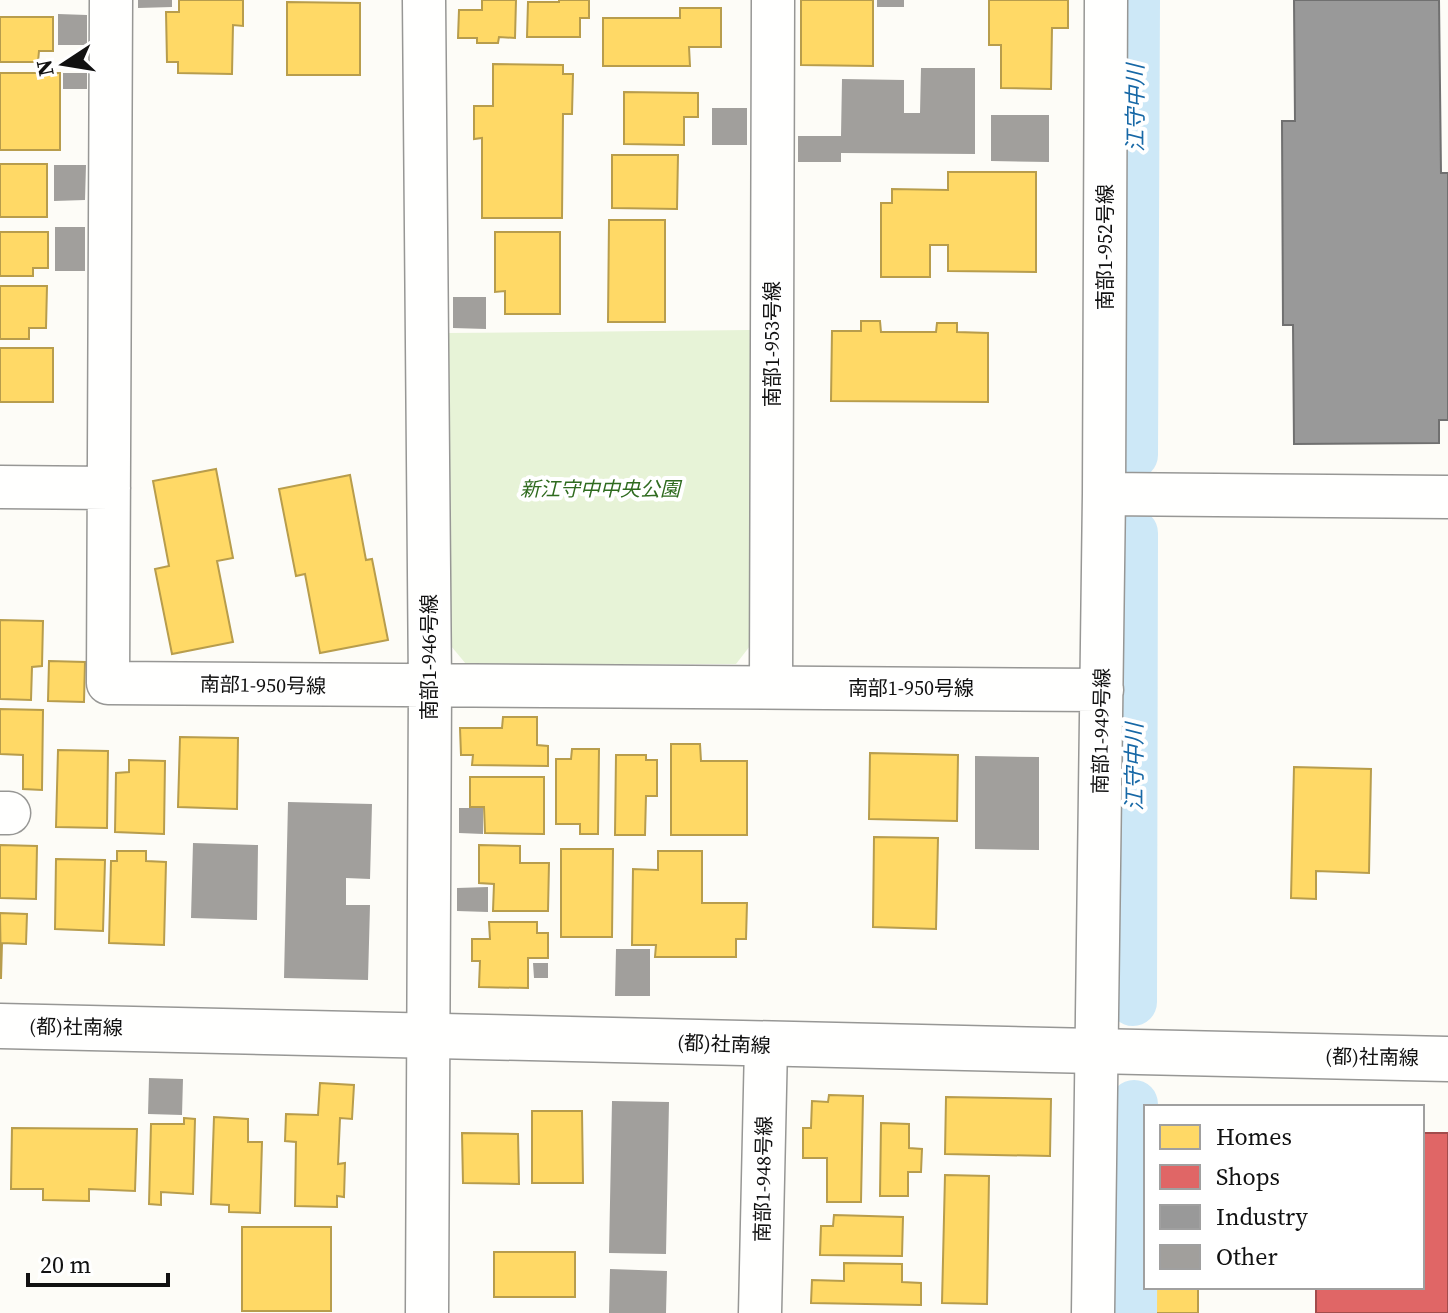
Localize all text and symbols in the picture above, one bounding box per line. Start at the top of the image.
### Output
north arrow [24,24,104,104]
text: N [28,57,61,79]
water label: 江守中川 [1120,62,1150,152]
street label: 南部1-952号線 [1091,184,1119,310]
street label: 南部1-953号線 [758,281,786,407]
park label: 新江守中中央公園 [520,475,683,503]
street label: 南部1-946号線 [415,594,443,720]
street label: 南部1-949号線 [1086,668,1116,794]
street label: 南部1-950号線 [200,670,326,700]
street label: 南部1-950号線 [848,674,974,702]
water label: 江守中川 [1119,721,1149,811]
street label: (都)社南線 [29,1012,123,1042]
street label: (都)社南線 [677,1028,771,1060]
street label: (都)社南線 [1325,1042,1419,1072]
legend [1144,1105,1424,1289]
street label: 南部1-948号線 [748,1116,778,1242]
text: Homes [1216,1120,1292,1153]
text: Shops [1216,1160,1280,1193]
text: Industry [1216,1200,1308,1233]
scale bar [28,1237,168,1287]
text: Other [1216,1240,1278,1273]
text: 20 m [40,1248,91,1281]

